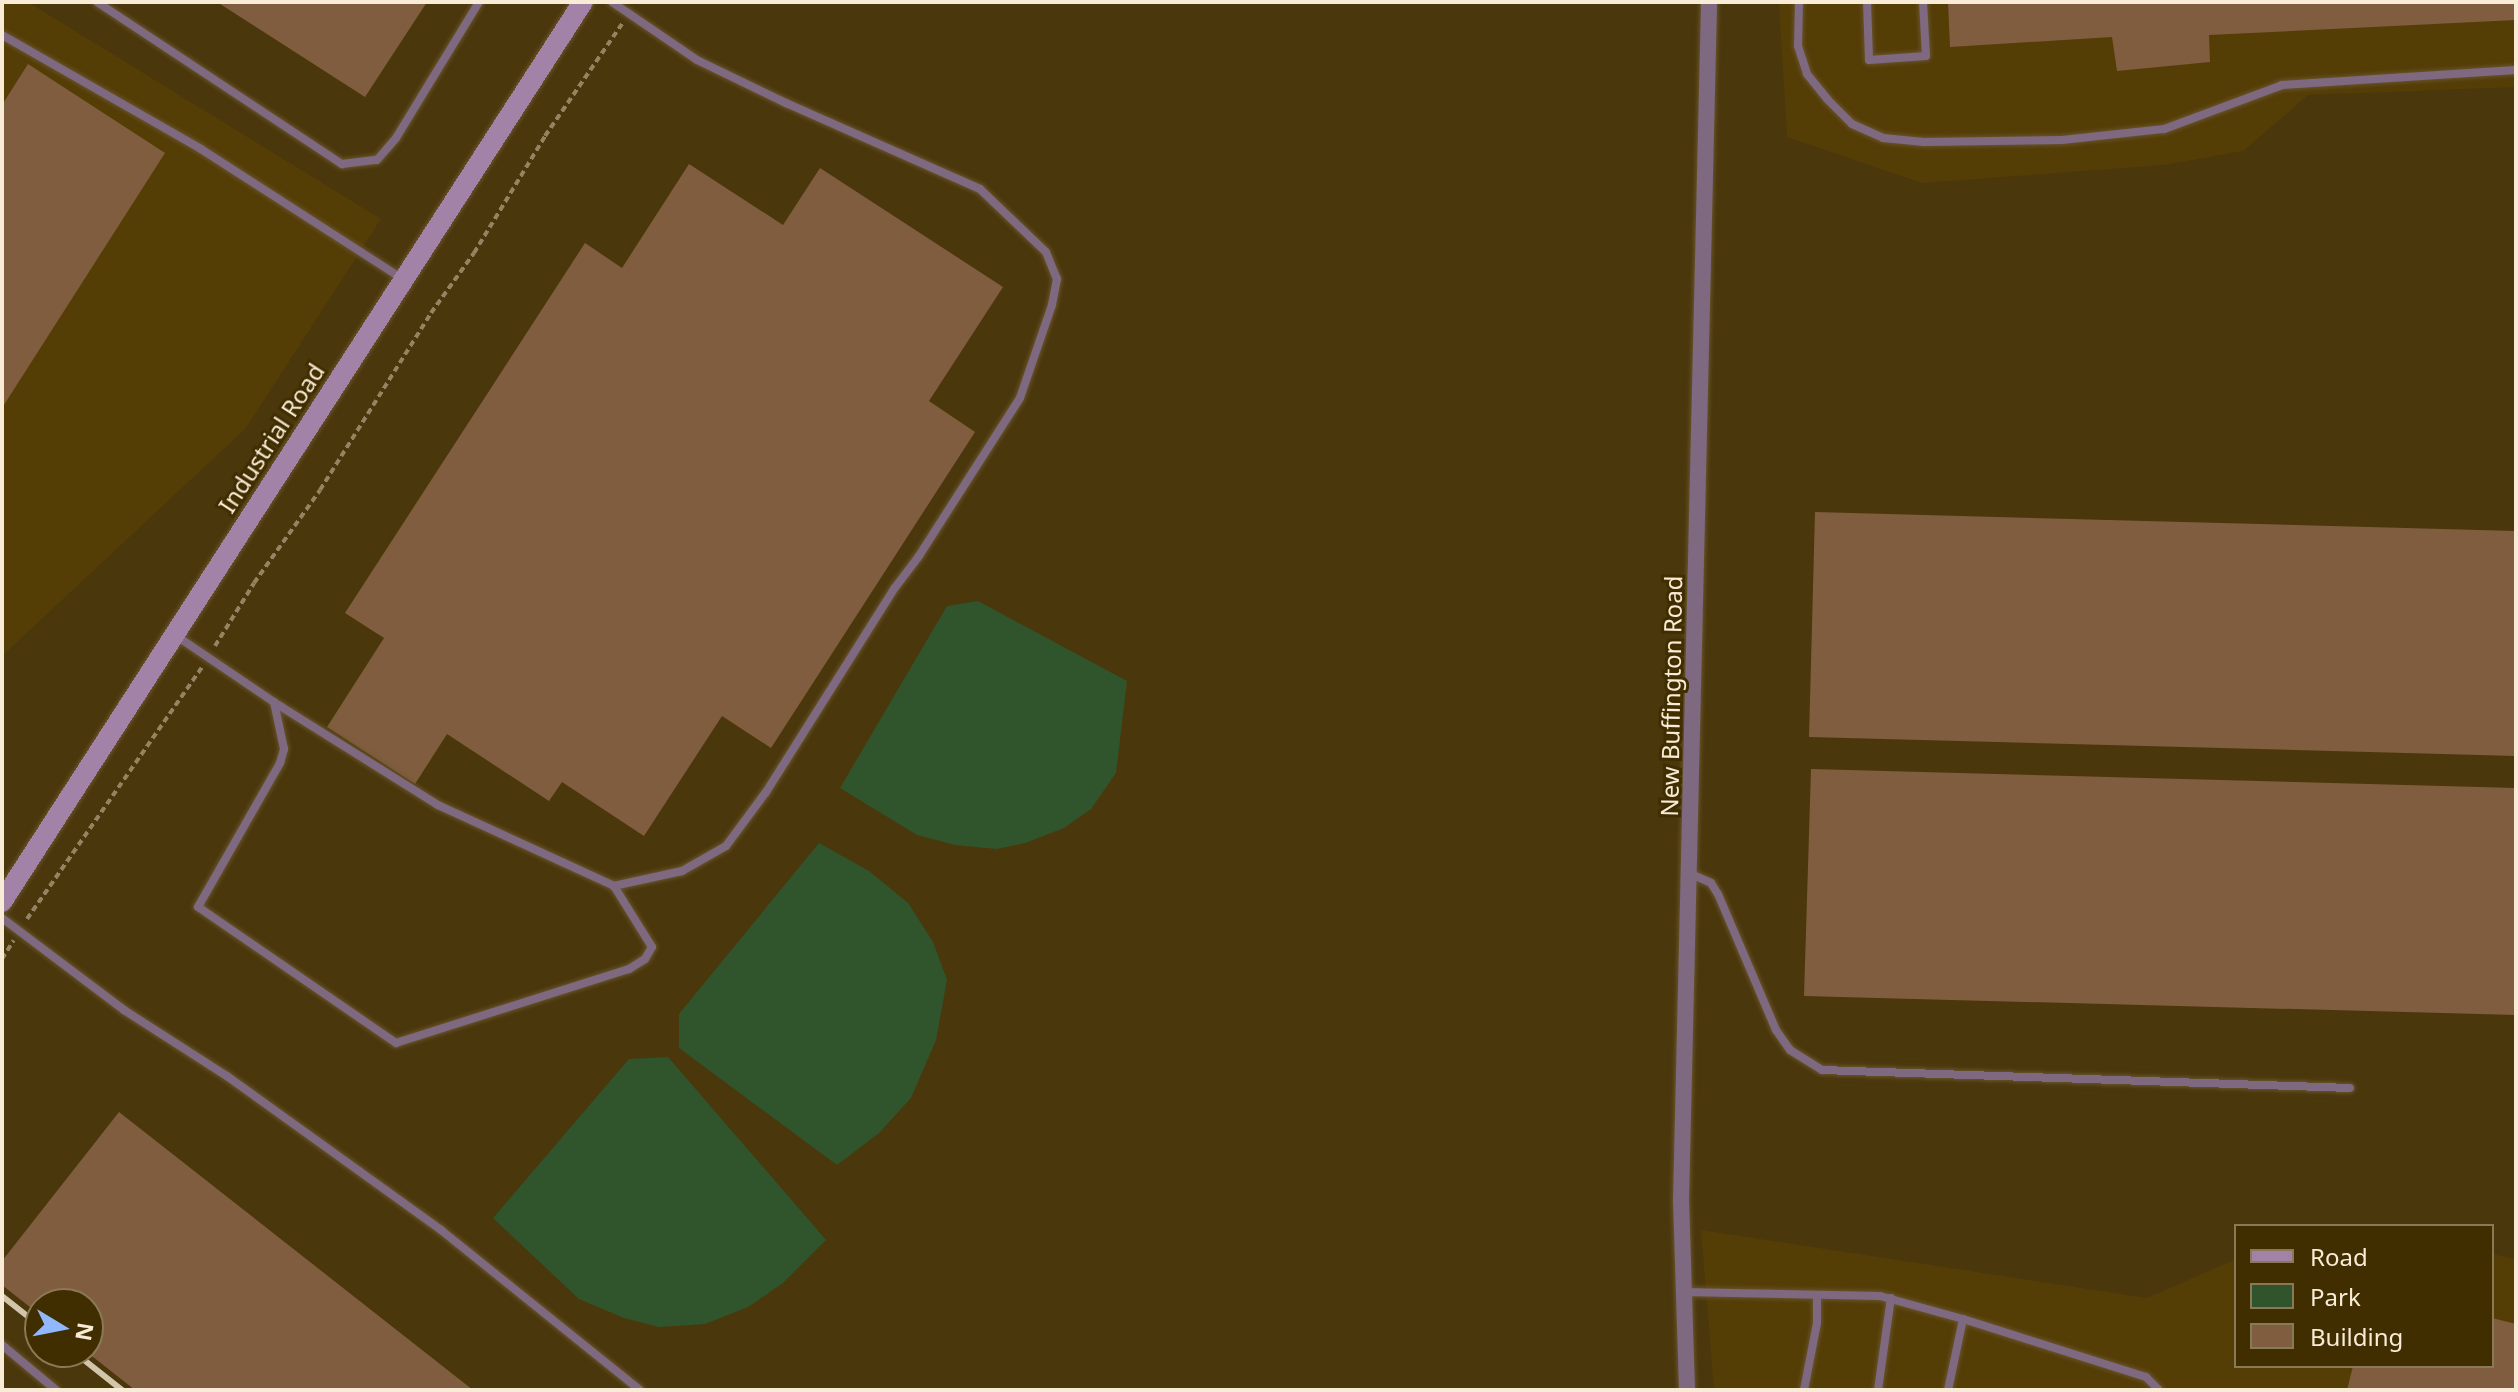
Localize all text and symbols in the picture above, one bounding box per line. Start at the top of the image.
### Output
street label: Industrial Road [212,358,330,518]
street label: New Buffington Road [1654,575,1688,817]
legend [2234,1224,2494,1368]
text: Road [2310,1240,2368,1273]
text: Park [2310,1280,2361,1313]
north arrow [24,1288,104,1368]
text: N [69,1320,102,1343]
text: Building [2310,1320,2403,1353]

